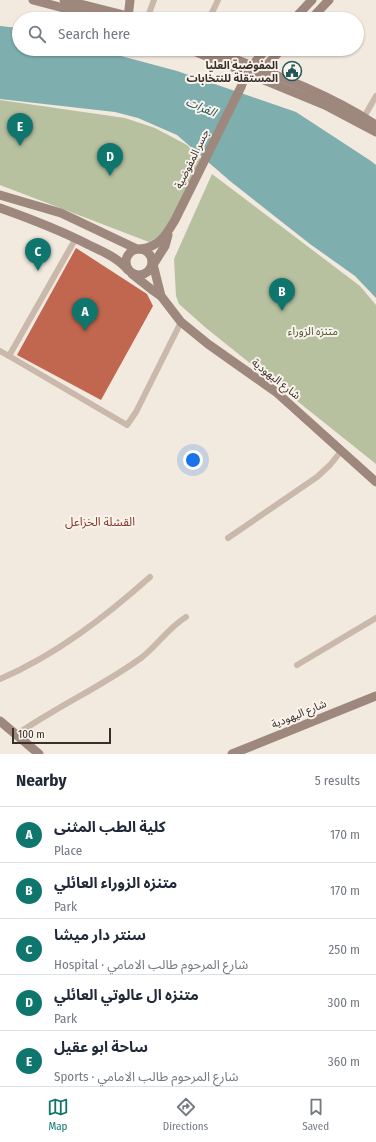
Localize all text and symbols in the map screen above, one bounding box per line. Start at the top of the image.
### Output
search box [12,12,364,56]
icon: search [26,23,48,45]
text: Search here [58,25,130,43]
place label: المفوضية العليا المستقلة للنتخابات [186,59,278,85]
public building icon: المفوضية العليا المستقلة للنتخابات [281,60,303,82]
water label: الفرات [184,94,219,120]
pin: E [7,113,33,146]
street label: جسر المفوضية [172,127,212,191]
pin: D [97,143,123,176]
pin: C [25,238,51,271]
pin: B [269,278,295,311]
pin: A [72,298,98,331]
park label: متنزه الزوراء [288,325,338,338]
street label: شارع اليهودية [248,356,303,403]
your location [183,450,203,470]
district label: القشلة الخزاعل [65,515,135,529]
street label: شارع اليهودية [270,697,329,732]
scale bar [12,726,111,745]
text: 100 m [18,728,45,741]
text: Nearby [16,770,67,791]
text: 5 results [315,773,360,788]
text: كلية الطب المثنى [54,818,166,836]
text: A [25,827,33,842]
text: 170 m [330,827,360,842]
text: Place [54,843,82,858]
text: متنزه الزوراء العائلي [54,874,177,892]
text: B [25,883,33,898]
text: 170 m [330,883,360,898]
text: Park [54,899,77,914]
text: سنتر دار ميشا [54,926,146,944]
text: C [26,942,32,957]
text: 250 m [328,942,360,957]
text: Hospital · شارع المرحوم طالب الامامي [54,957,248,972]
text: متنزه ال عالوتي العائلي [54,986,199,1004]
text: D [25,995,33,1010]
text: 300 m [328,995,360,1010]
text: Park [54,1011,77,1026]
text: ساحة ابو عقيل [54,1038,148,1056]
text: E [26,1054,32,1069]
text: 360 m [328,1054,360,1069]
text: Sports · شارع المرحوم طالب الامامي [54,1069,238,1084]
tab: Map [47,1096,69,1133]
tab: Directions [163,1096,208,1133]
tab: Saved [302,1096,329,1133]

